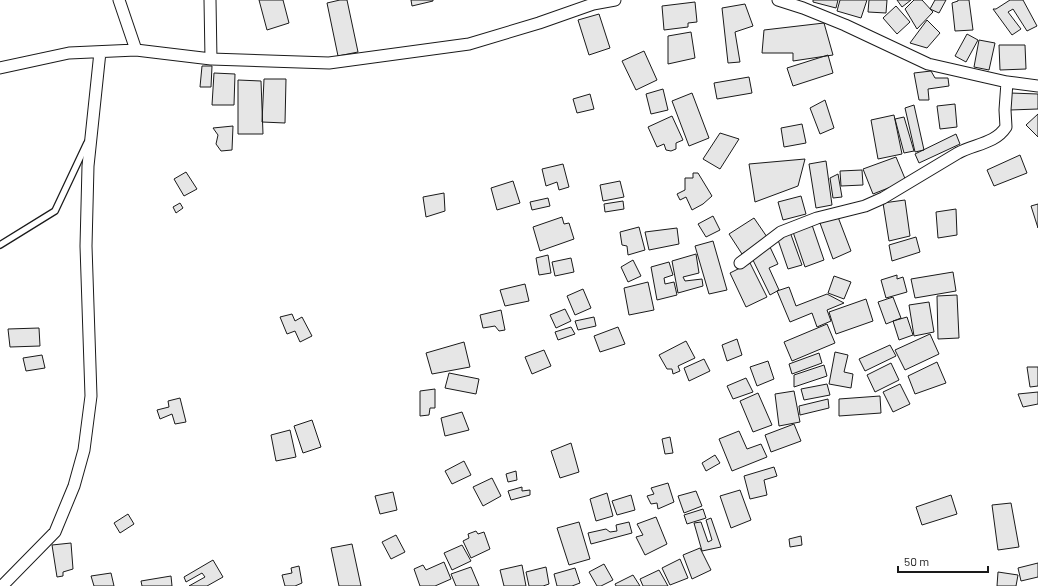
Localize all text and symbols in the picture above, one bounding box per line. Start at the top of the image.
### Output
scale bar [898,548,988,574]
text: 50 m [904,554,929,568]

